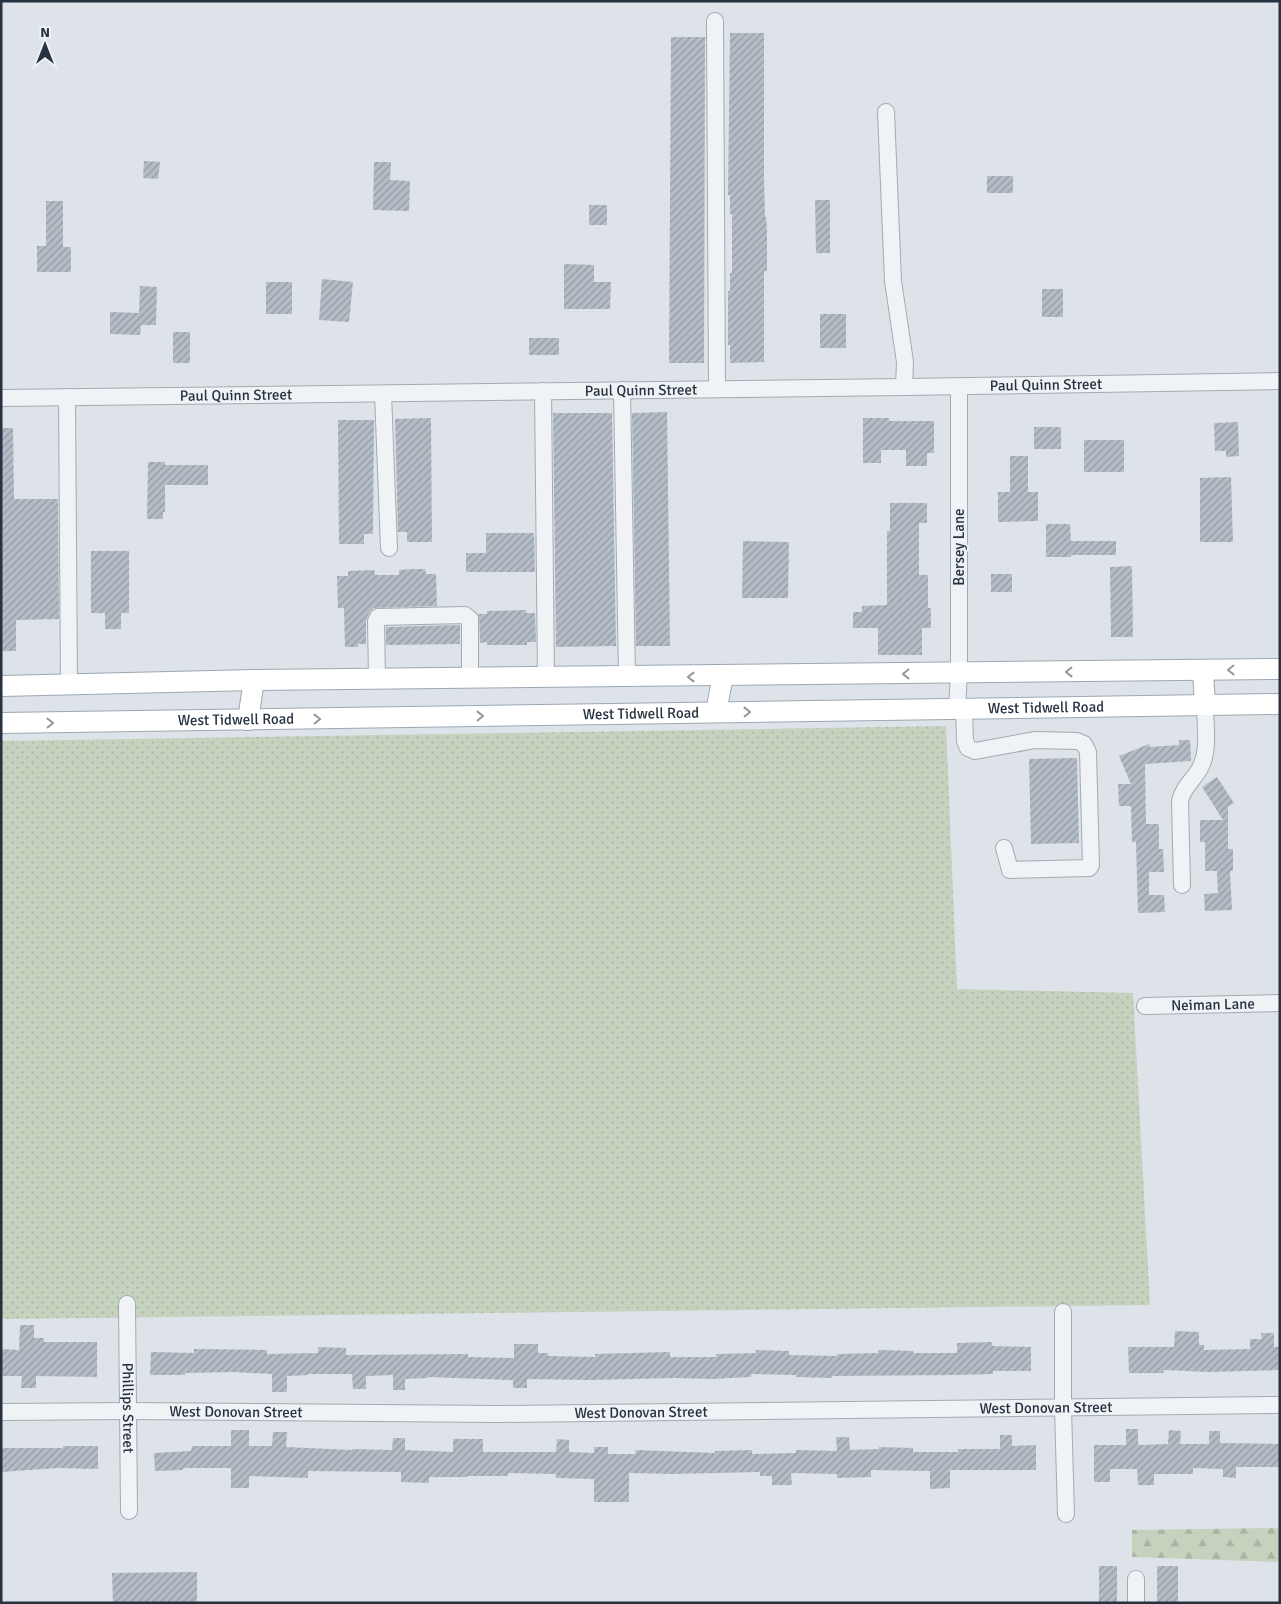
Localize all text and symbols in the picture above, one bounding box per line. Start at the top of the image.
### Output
north arrow [20,20,70,70]
text: N [40,24,50,41]
street label: Paul Quinn Street [989,375,1102,395]
street label: Paul Quinn Street [585,381,697,400]
street label: Paul Quinn Street [180,385,292,405]
street label: Bersey Lane [950,508,968,586]
one-way arrow [1227,665,1234,675]
one-way arrow [1064,667,1072,677]
one-way arrow [902,669,910,679]
one-way arrow [687,672,694,682]
street label: West Tidwell Road [988,698,1104,717]
street label: West Tidwell Road [583,704,699,723]
one-way arrow [744,707,752,717]
street label: West Tidwell Road [178,710,294,729]
one-way arrow [476,711,484,721]
one-way arrow [314,714,322,724]
one-way arrow [46,718,54,728]
street label: Neiman Lane [1171,995,1255,1014]
street label: Phillips Street [119,1363,137,1453]
street label: West Donovan Street [979,1398,1113,1417]
street label: West Donovan Street [169,1402,303,1421]
street label: West Donovan Street [574,1403,708,1422]

